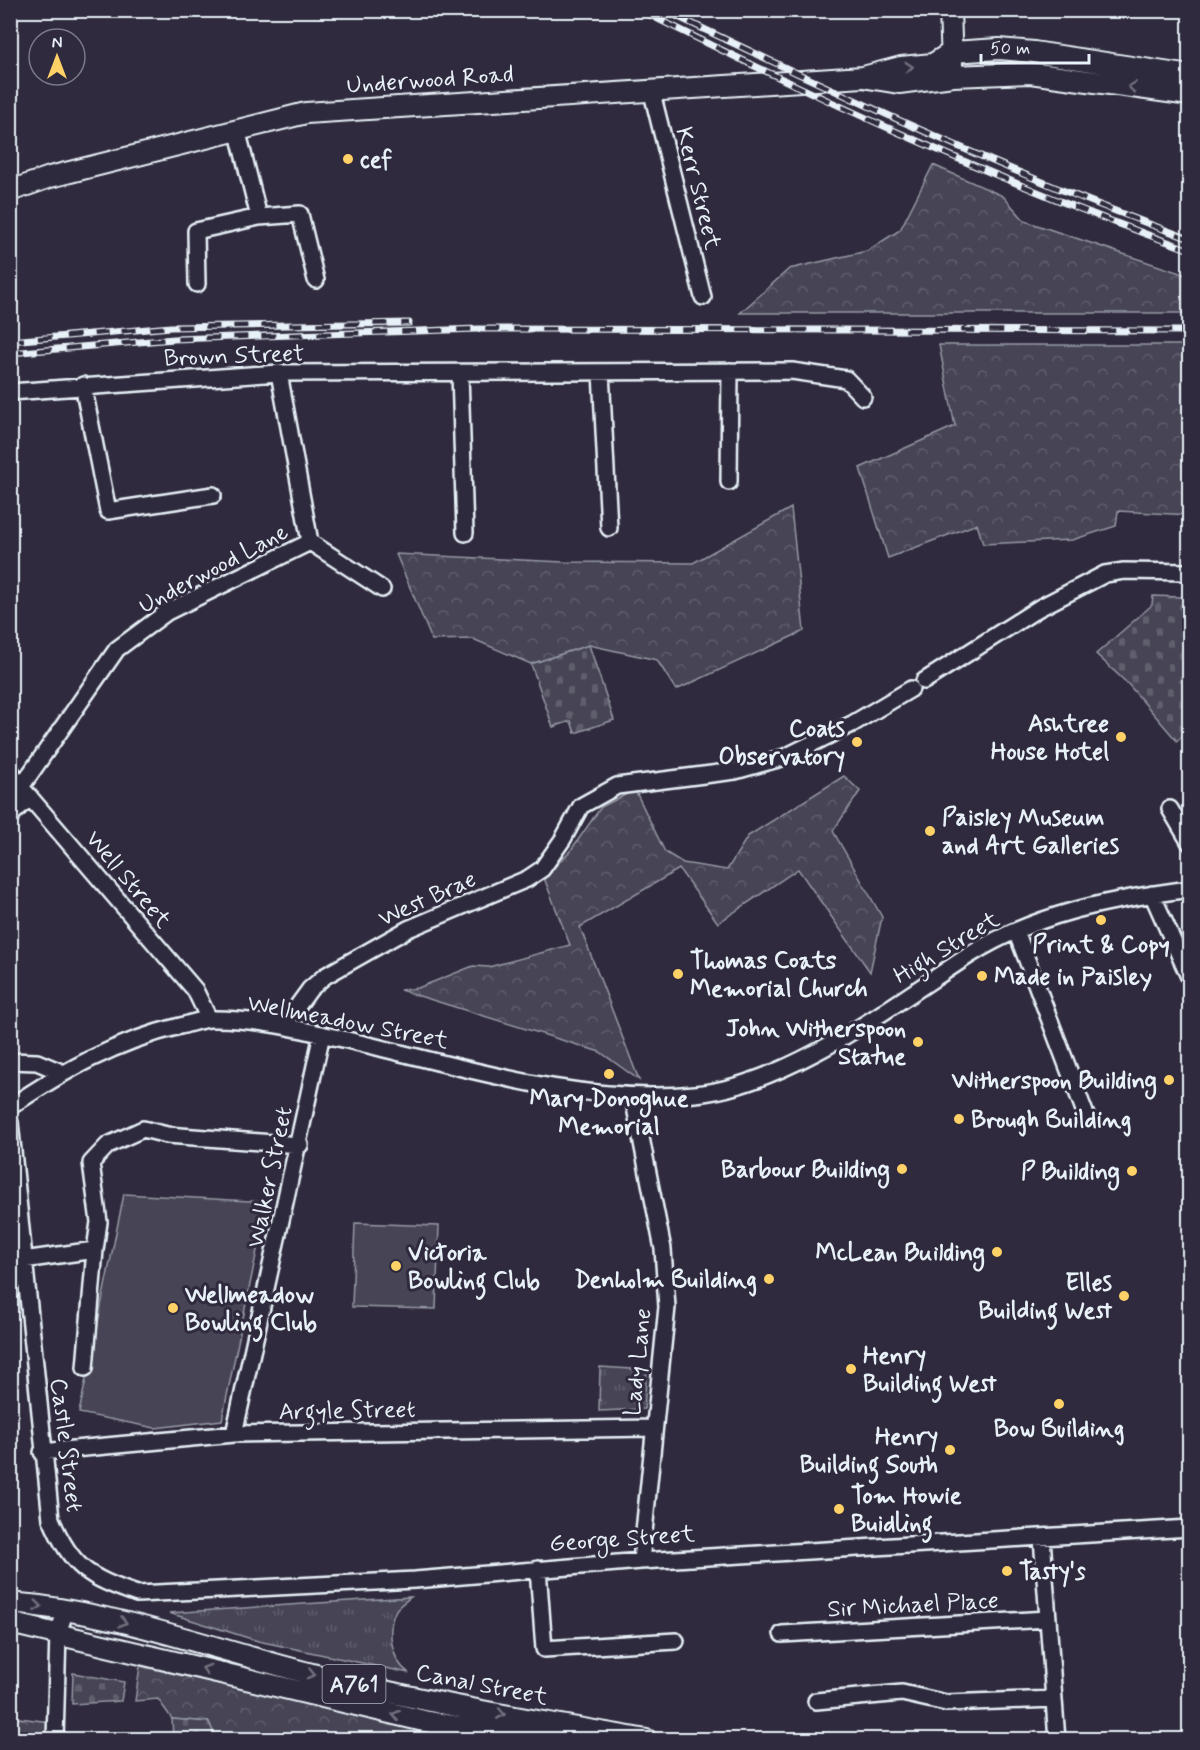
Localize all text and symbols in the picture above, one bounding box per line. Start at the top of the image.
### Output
north arrow [27,27,87,87]
scale bar [981,27,1089,65]
text: N [52,33,62,54]
text: 50 m [990,37,1030,61]
street label: Underwood Road [345,59,515,102]
one-way arrow [904,60,913,73]
one-way arrow [1127,82,1136,94]
street label: Kerr Street [667,124,728,253]
place label: cef [360,145,393,176]
marker: cef [341,152,355,166]
street label: Brown Street [163,339,305,374]
street label: Underwood Lane [134,517,294,622]
place label: Ashtree House Hotel [991,709,1109,768]
place label: Coats Observatory [719,714,846,773]
marker: Ashtree House Hotel [1114,730,1128,744]
marker: Coats Observatory [850,735,864,749]
place label: Paisley Museum and Art Galleries [942,803,1120,862]
marker: Paisley Museum and Art Galleries [923,824,937,838]
street label: Well Street [78,825,178,935]
street label: West Brae [374,864,481,935]
street label: High Street [888,905,1007,995]
marker: Print & Copy [1094,913,1108,927]
place label: Print & Copy [1032,930,1170,961]
place label: Thomas Coats Memorial Church [690,946,868,1005]
place label: Made in Paisley [994,962,1152,993]
marker: Thomas Coats Memorial Church [671,967,685,981]
marker: Made in Paisley [975,969,989,983]
street label: Wellmeadow Street [245,988,451,1057]
place label: John Witherspoon Statue [726,1014,906,1073]
marker: John Witherspoon Statue [911,1035,925,1049]
place label: Witherspoon Building [951,1066,1157,1100]
marker: Mary Donoghue Memorial [602,1067,616,1081]
marker: Witherspoon Building [1162,1073,1176,1087]
place label: Mary Donoghue Memorial [530,1084,689,1143]
street label: Walker Street [240,1104,301,1251]
place label: Brough Building [971,1105,1131,1137]
marker: Brough Building [952,1112,966,1126]
place label: Barbour Building [721,1155,890,1189]
place label: P Building [1021,1157,1120,1191]
marker: Barbour Building [895,1162,909,1176]
marker: P Building [1125,1164,1139,1178]
place label: Victoria Bowling Club [408,1238,540,1300]
place label: McLean Building [816,1238,985,1272]
marker: McLean Building [990,1245,1004,1259]
marker: Victoria Bowling Club [389,1259,403,1273]
place label: Denholm Building [574,1265,757,1297]
place label: Elles Building West [978,1268,1113,1330]
marker: Denholm Building [762,1272,776,1286]
place label: Wellmeadow Bowling Club [184,1280,317,1342]
marker: Elles Building West [1117,1289,1131,1303]
marker: Wellmeadow Bowling Club [166,1301,180,1315]
street label: Lady Lane [617,1307,660,1418]
place label: Henry Building West [863,1341,997,1403]
marker: Henry Building West [844,1362,858,1376]
street label: Castle Street [42,1376,89,1514]
street label: Argyle Street [278,1395,416,1431]
marker: Bow Building [1052,1397,1066,1411]
place label: Bow Building [994,1414,1124,1446]
place label: Henry Building South [800,1422,938,1484]
marker: Henry Building South [943,1443,957,1457]
place label: Tom Howie Buidling [851,1481,962,1543]
marker: Tom Howie Buidling [832,1502,846,1516]
street label: George Street [548,1519,696,1562]
place label: Tasty's [1019,1557,1086,1588]
marker: Tasty's [1000,1564,1014,1578]
street label: Sir Michael Place [827,1586,1000,1625]
one-way arrow [34,1599,43,1612]
one-way arrow [118,1615,128,1628]
street label: Canal Street [413,1657,550,1713]
one-way arrow [201,1664,211,1677]
road number: A761 [322,1665,386,1703]
one-way arrow [306,1666,316,1679]
one-way arrow [497,1708,506,1720]
one-way arrow [391,1709,401,1722]

